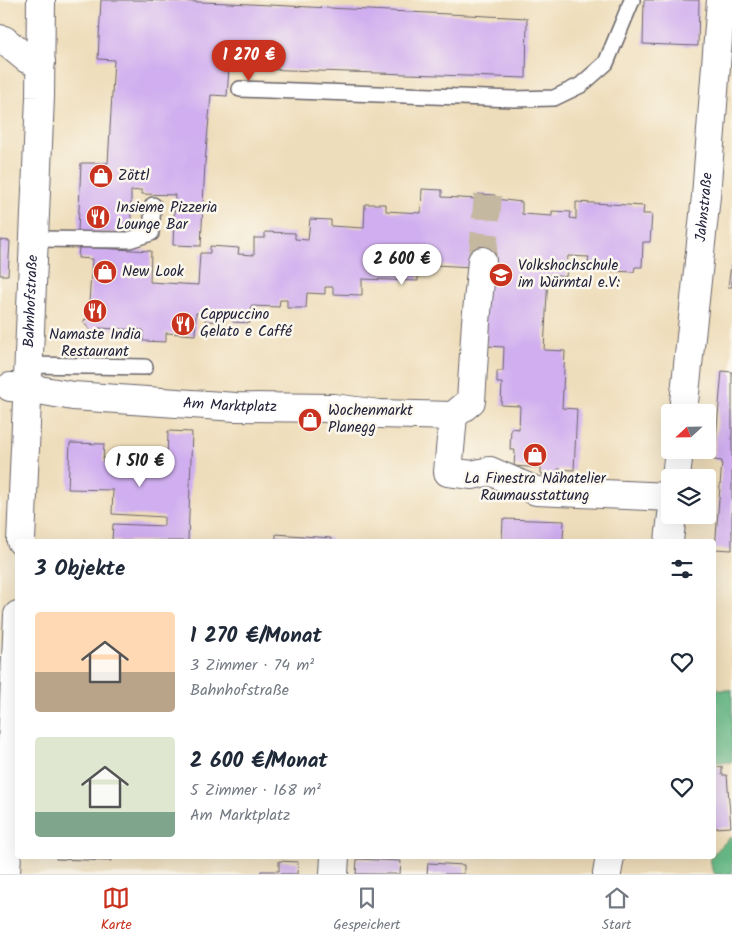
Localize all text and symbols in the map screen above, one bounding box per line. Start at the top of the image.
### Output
pin: 1 270 € [203,39,295,82]
text: 1 270 € [223,43,275,68]
shop icon: Zöttl [88,163,114,189]
place label: Zöttl [118,164,150,188]
street label: Jahnstraße [689,171,720,243]
place label: Insieme Pizzeria Lounge Bar [116,196,217,237]
restaurant icon: Insieme Pizzeria Lounge Bar [85,204,111,230]
pin: 2 600 € [356,244,448,286]
text: 2 600 € [374,247,430,272]
street label: Bahnhofstraße [17,254,45,348]
place label: Volkshochschule im Würmtal e.V: [518,254,620,295]
shop icon: New Look [92,259,118,285]
place label: New Look [122,260,185,284]
school or university icon: Volkshochschule im Würmtal e.V: [488,262,514,288]
restaurant icon: Namaste India Restaurant [82,298,108,324]
place label: Cappuccino Gelato e Caffé [200,303,293,344]
restaurant icon: Cappuccino Gelato e Caffé [170,311,196,337]
place label: Namaste India Restaurant [49,323,141,364]
street label: Am Marktplatz [182,391,277,419]
place label: Wochenmarkt Planegg [328,399,413,440]
north arrow [661,404,716,459]
map controls [661,404,716,524]
shop icon: Wochenmarkt Planegg [297,407,323,433]
shop icon: La Finestra Nähatelier Raumausstattung [522,442,548,468]
pin: 1 510 € [94,446,186,488]
text: 1 510 € [116,449,164,474]
place label: La Finestra Nähatelier Raumausstattung [464,467,607,508]
button: layers [661,469,716,524]
text: 3 Objekte [35,553,125,586]
icon: filters [668,555,696,583]
text: 1 270 €/Monat [190,620,322,653]
icon: home [75,632,135,692]
icon: heart [668,648,696,676]
text: 3 Zimmer · 74 m² [190,653,314,678]
text: Bahnhofstraße [190,678,289,703]
text: 2 600 €/Monat [190,745,328,778]
icon: home [75,757,135,817]
icon: heart [668,773,696,801]
text: 5 Zimmer · 168 m² [190,778,321,803]
text: Am Marktplatz [190,803,290,828]
tab: Karte [101,884,132,936]
tab: Gespeichert [333,884,400,936]
tab: Start [602,884,631,936]

